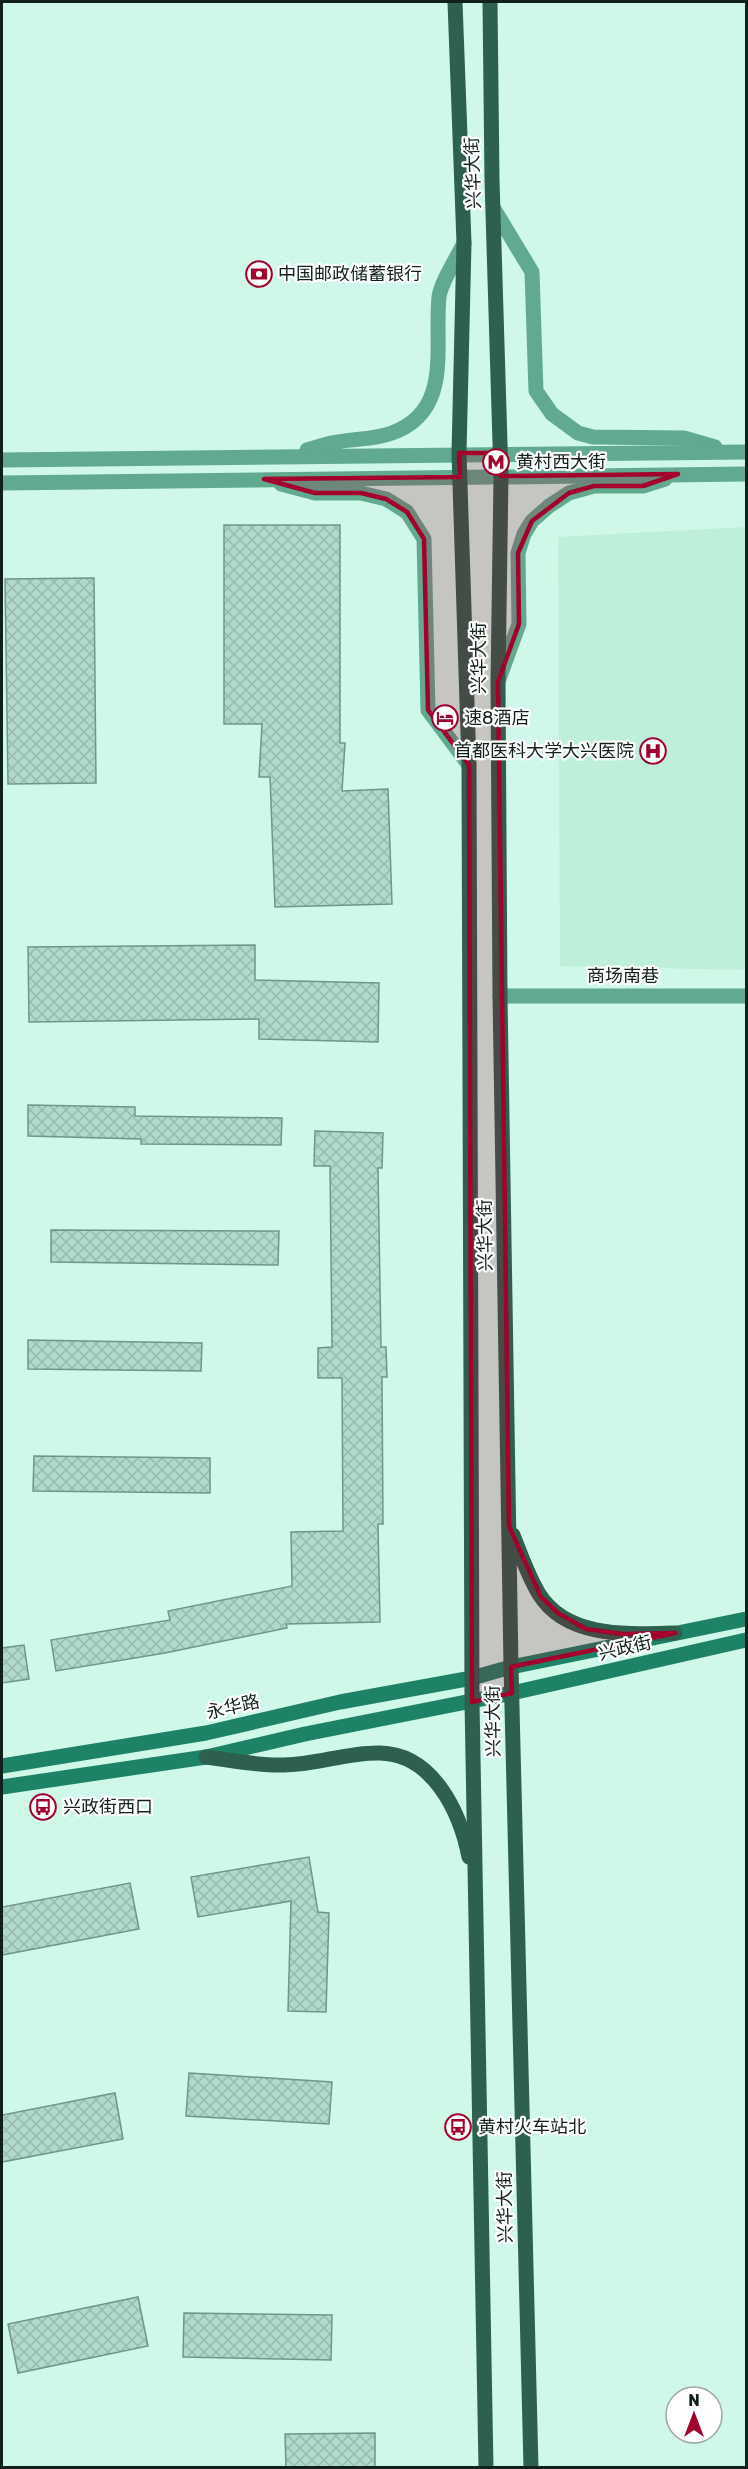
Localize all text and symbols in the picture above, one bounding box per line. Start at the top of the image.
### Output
street label: 兴华大街 [461,137,485,209]
bank icon: 中国邮政储蓄银行 [244,259,274,289]
place label: 中国邮政储蓄银行 [278,263,422,285]
metro station icon: 黄村西大街 [481,447,511,477]
place label: 黄村西大街 [516,451,606,473]
street label: 兴华大街 [468,622,490,694]
hotel icon: 速8酒店 [430,703,460,733]
place label: 速8酒店 [464,707,529,729]
hospital icon: 首都医科大学大兴医院 [638,736,668,766]
place label: 首都医科大学大兴医院 [454,740,634,762]
street label: 商场南巷 [587,965,659,987]
street label: 兴华大街 [473,1199,497,1271]
street label: 兴政街 [596,1631,654,1665]
street label: 兴华大街 [481,1685,505,1757]
street label: 永华路 [204,1690,262,1724]
bus stop icon: 兴政街西口 [28,1792,58,1822]
place label: 兴政街西口 [63,1796,153,1818]
bus stop icon: 黄村火车站北 [443,2112,473,2142]
place label: 黄村火车站北 [478,2116,586,2138]
street label: 兴华大街 [493,2171,517,2243]
north arrow [664,2385,724,2445]
text: N [688,2391,700,2410]

